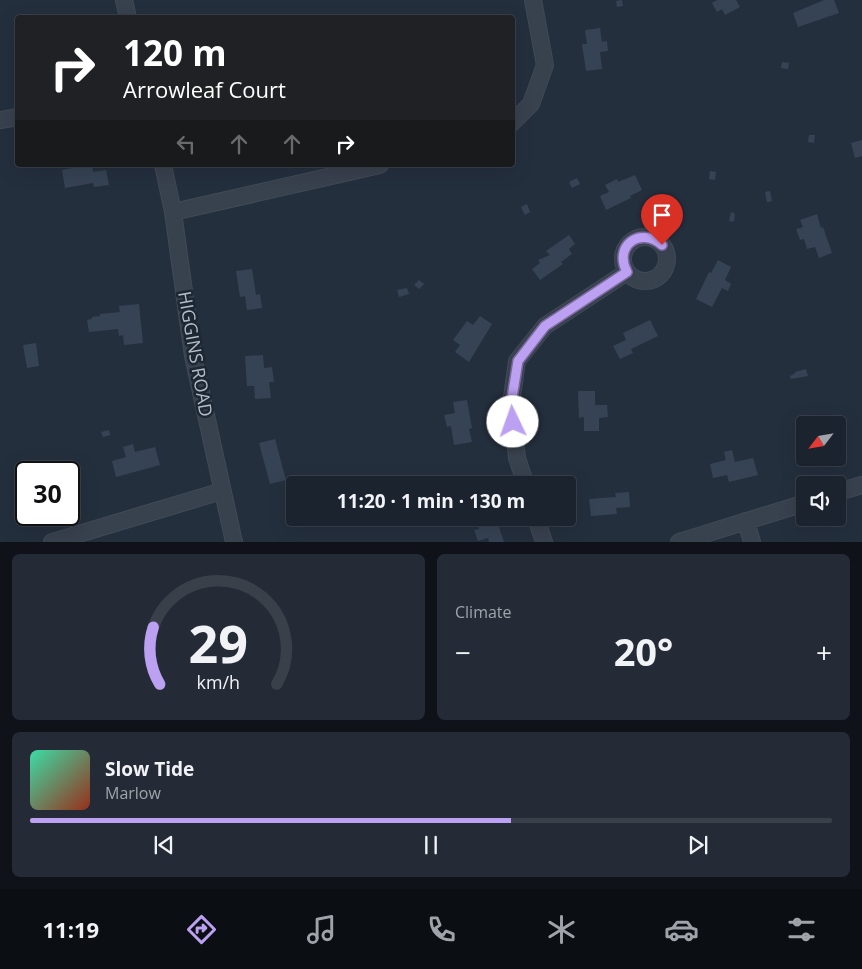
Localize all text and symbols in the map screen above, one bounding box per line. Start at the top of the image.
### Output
text: 120 m [123,29,227,76]
icon: right [40,35,105,100]
text: Arrowleaf Court [123,74,286,104]
icon: left [172,130,200,158]
icon: ahead [225,130,253,158]
icon: ahead [278,130,306,158]
icon: right [331,130,359,158]
pin [641,194,683,245]
icon: arrive [648,201,676,229]
street label: HIGGINS ROAD [173,289,219,419]
position arrow [486,395,538,447]
north arrow [796,416,846,466]
map controls [796,416,846,526]
speed limit sign: 30 [15,461,80,526]
button: sound [796,476,846,526]
text: 11:20 · 1 min · 130 m [337,488,525,514]
text: Climate [455,601,512,623]
text: 29 [189,607,248,678]
text: 20° [614,625,673,677]
text: − [455,633,471,671]
text: + [816,633,832,671]
text: km/h [197,670,240,694]
text: Slow Tide [105,756,194,782]
text: Marlow [105,782,161,804]
icon: previous [150,831,178,859]
icon: pause [417,831,445,859]
icon: next [684,831,712,859]
icon: directions [184,912,219,947]
icon: music [304,912,339,947]
icon: phone [424,912,459,947]
icon: climate [544,912,579,947]
icon: car [664,912,699,947]
icon: filters [784,912,819,947]
text: 11:19 [43,914,99,944]

